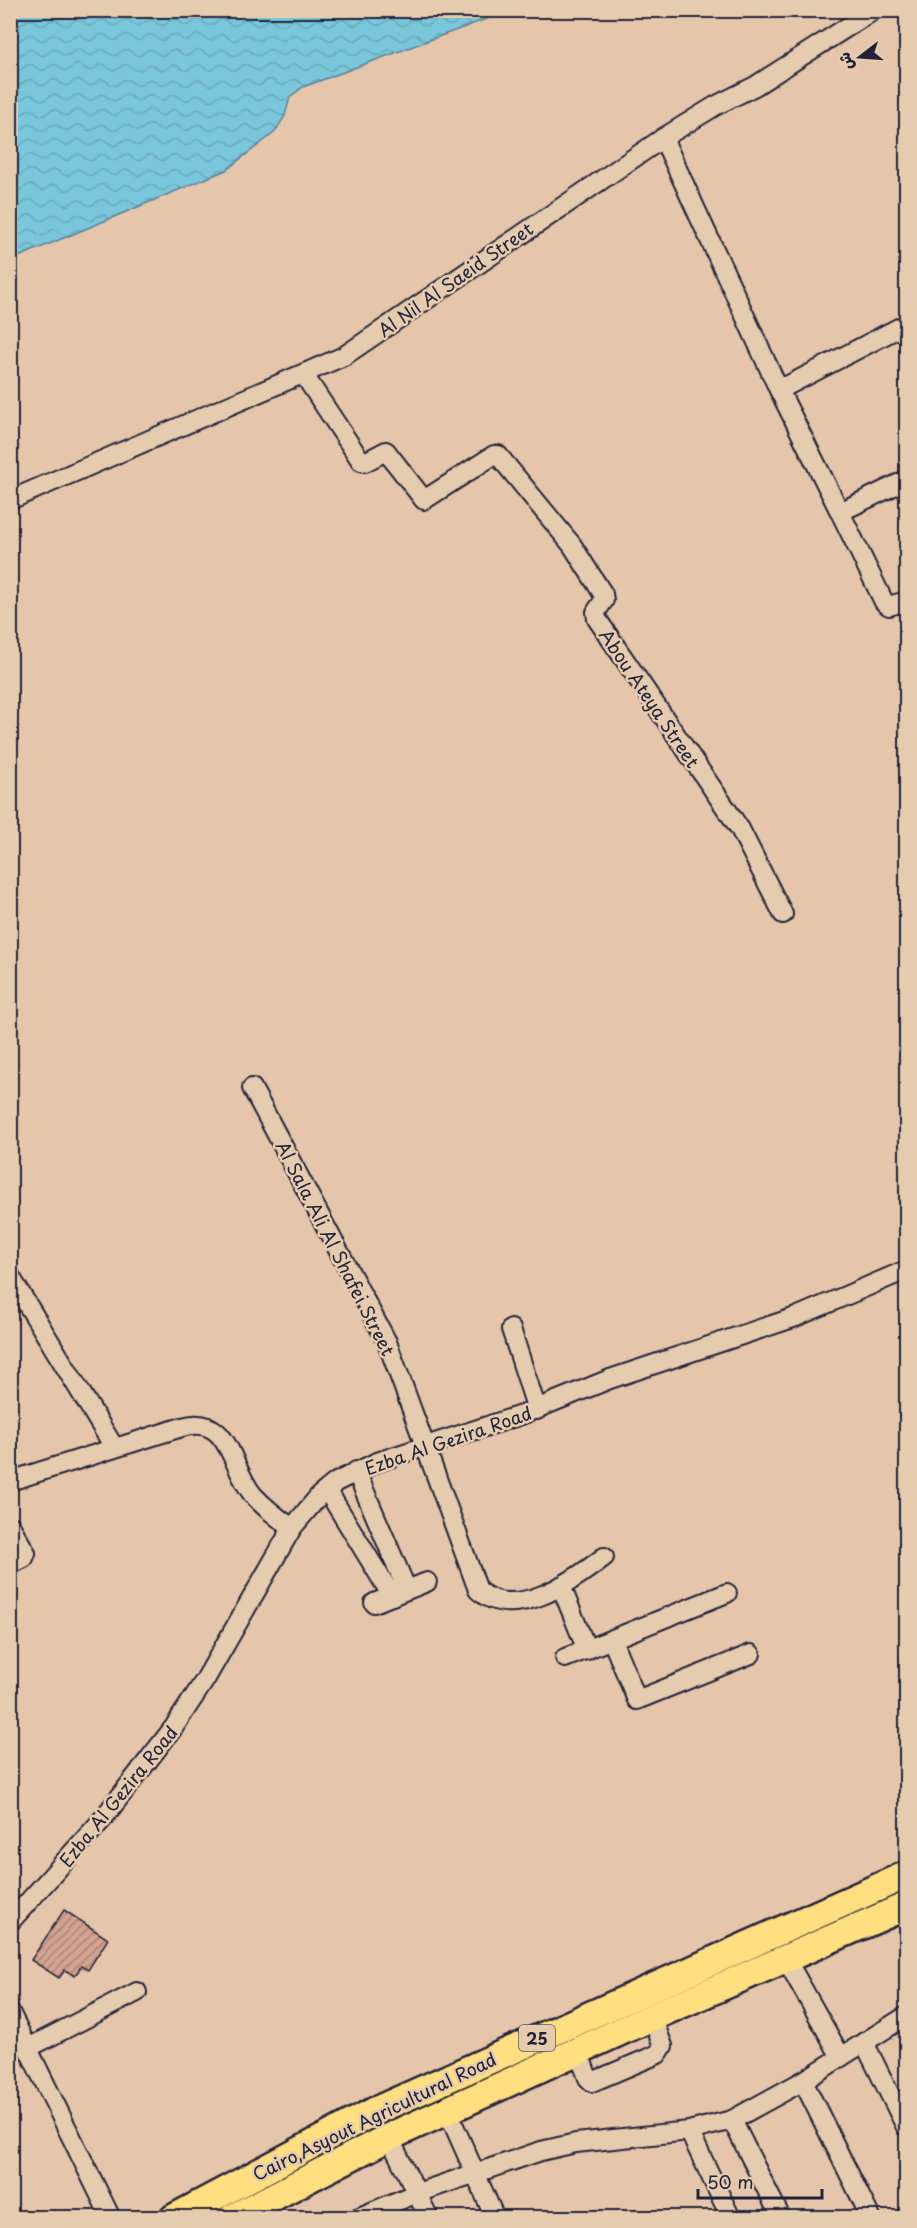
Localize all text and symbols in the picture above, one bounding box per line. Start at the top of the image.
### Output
north arrow [830,27,890,87]
text: ش [831,50,859,74]
street label: Al Nil Al Saeid Street [372,215,538,343]
street label: Abou Ateya Street [593,623,707,773]
street label: Al Sala Ali Al Shafei Street [270,1136,402,1360]
street label: Ezba Al Gezira Road [361,1399,535,1481]
street label: Ezba Al Gezira Road [53,1720,183,1872]
road number: 25 [519,2025,555,2051]
street label: Cairo,Asyout Agricultural Road [248,2045,500,2187]
scale bar [698,2162,822,2200]
text: 50 m [707,2168,754,2195]

